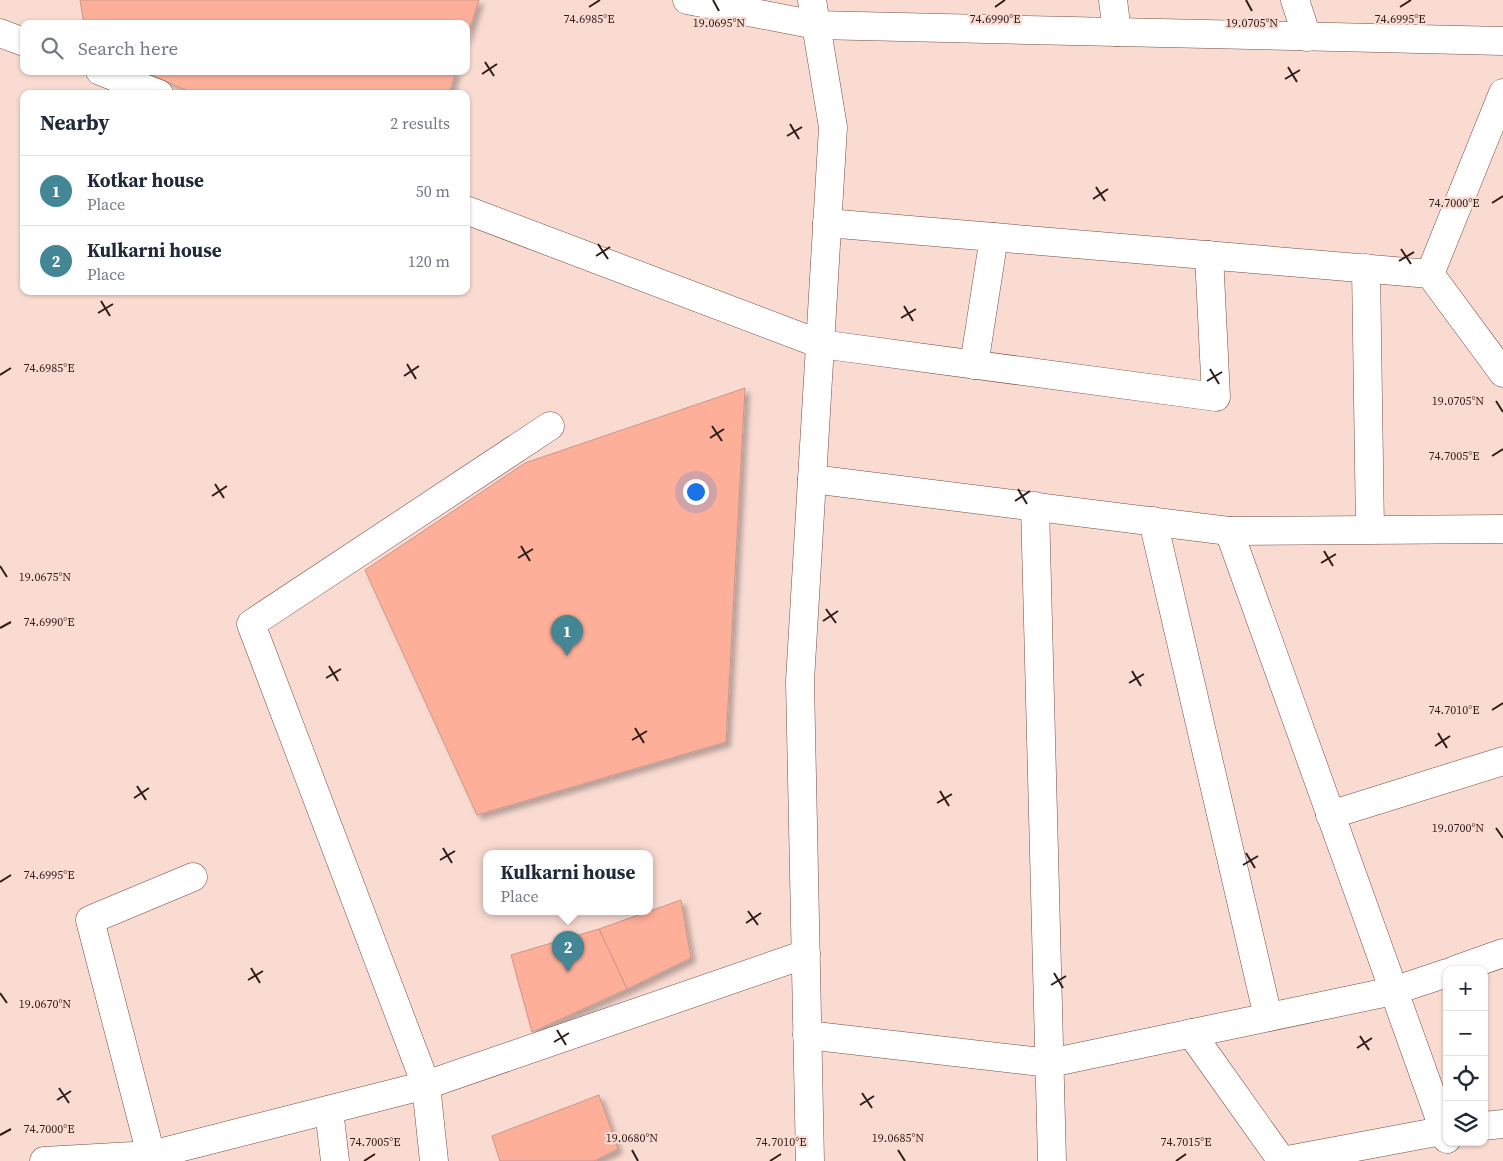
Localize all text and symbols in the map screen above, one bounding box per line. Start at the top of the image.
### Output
text: 74.6985°E [564,11,614,27]
text: 74.6990°E [970,11,1020,27]
text: 74.6995°E [1375,11,1425,27]
text: 19.0695°N [693,15,745,31]
text: 19.0705°N [1226,15,1278,31]
search box [20,20,470,75]
icon: search [38,34,66,62]
text: Search here [78,35,178,61]
text: Nearby [40,108,110,137]
text: 2 results [390,112,450,134]
text: Kotkar house [87,167,204,193]
text: 1 [52,180,60,202]
text: 50 m [416,180,450,202]
text: Place [87,193,125,215]
text: 74.7000°E [1429,195,1479,211]
text: Kulkarni house [87,237,222,263]
text: 2 [52,250,60,272]
text: 120 m [408,250,450,272]
text: Place [87,263,125,285]
text: 74.6985°E [24,360,74,376]
text: 19.0705°N [1432,393,1484,409]
text: 74.7005°E [1429,448,1479,464]
your location [683,479,709,505]
text: 19.0675°N [19,569,71,585]
text: 74.6990°E [24,614,74,630]
pin: 1 [551,615,583,656]
text: 74.7010°E [1429,702,1479,718]
text: 19.0700°N [1432,820,1484,836]
popup [483,850,653,915]
text: Kulkarni house [501,859,635,885]
text: 74.6995°E [24,867,74,883]
text: Place [501,885,539,907]
pin: 2 [552,931,584,972]
map controls [1443,966,1488,1146]
button: + [1443,966,1488,1011]
text: 19.0670°N [19,996,71,1012]
button: − [1443,1011,1488,1056]
button: locate [1443,1056,1488,1101]
button: layers [1443,1101,1488,1146]
text: 74.7000°E [24,1121,74,1137]
text: 19.0680°N [606,1130,658,1146]
text: 19.0685°N [872,1130,924,1146]
text: 74.7005°E [350,1134,400,1150]
text: 74.7010°E [756,1134,806,1150]
text: 74.7015°E [1161,1134,1211,1150]

